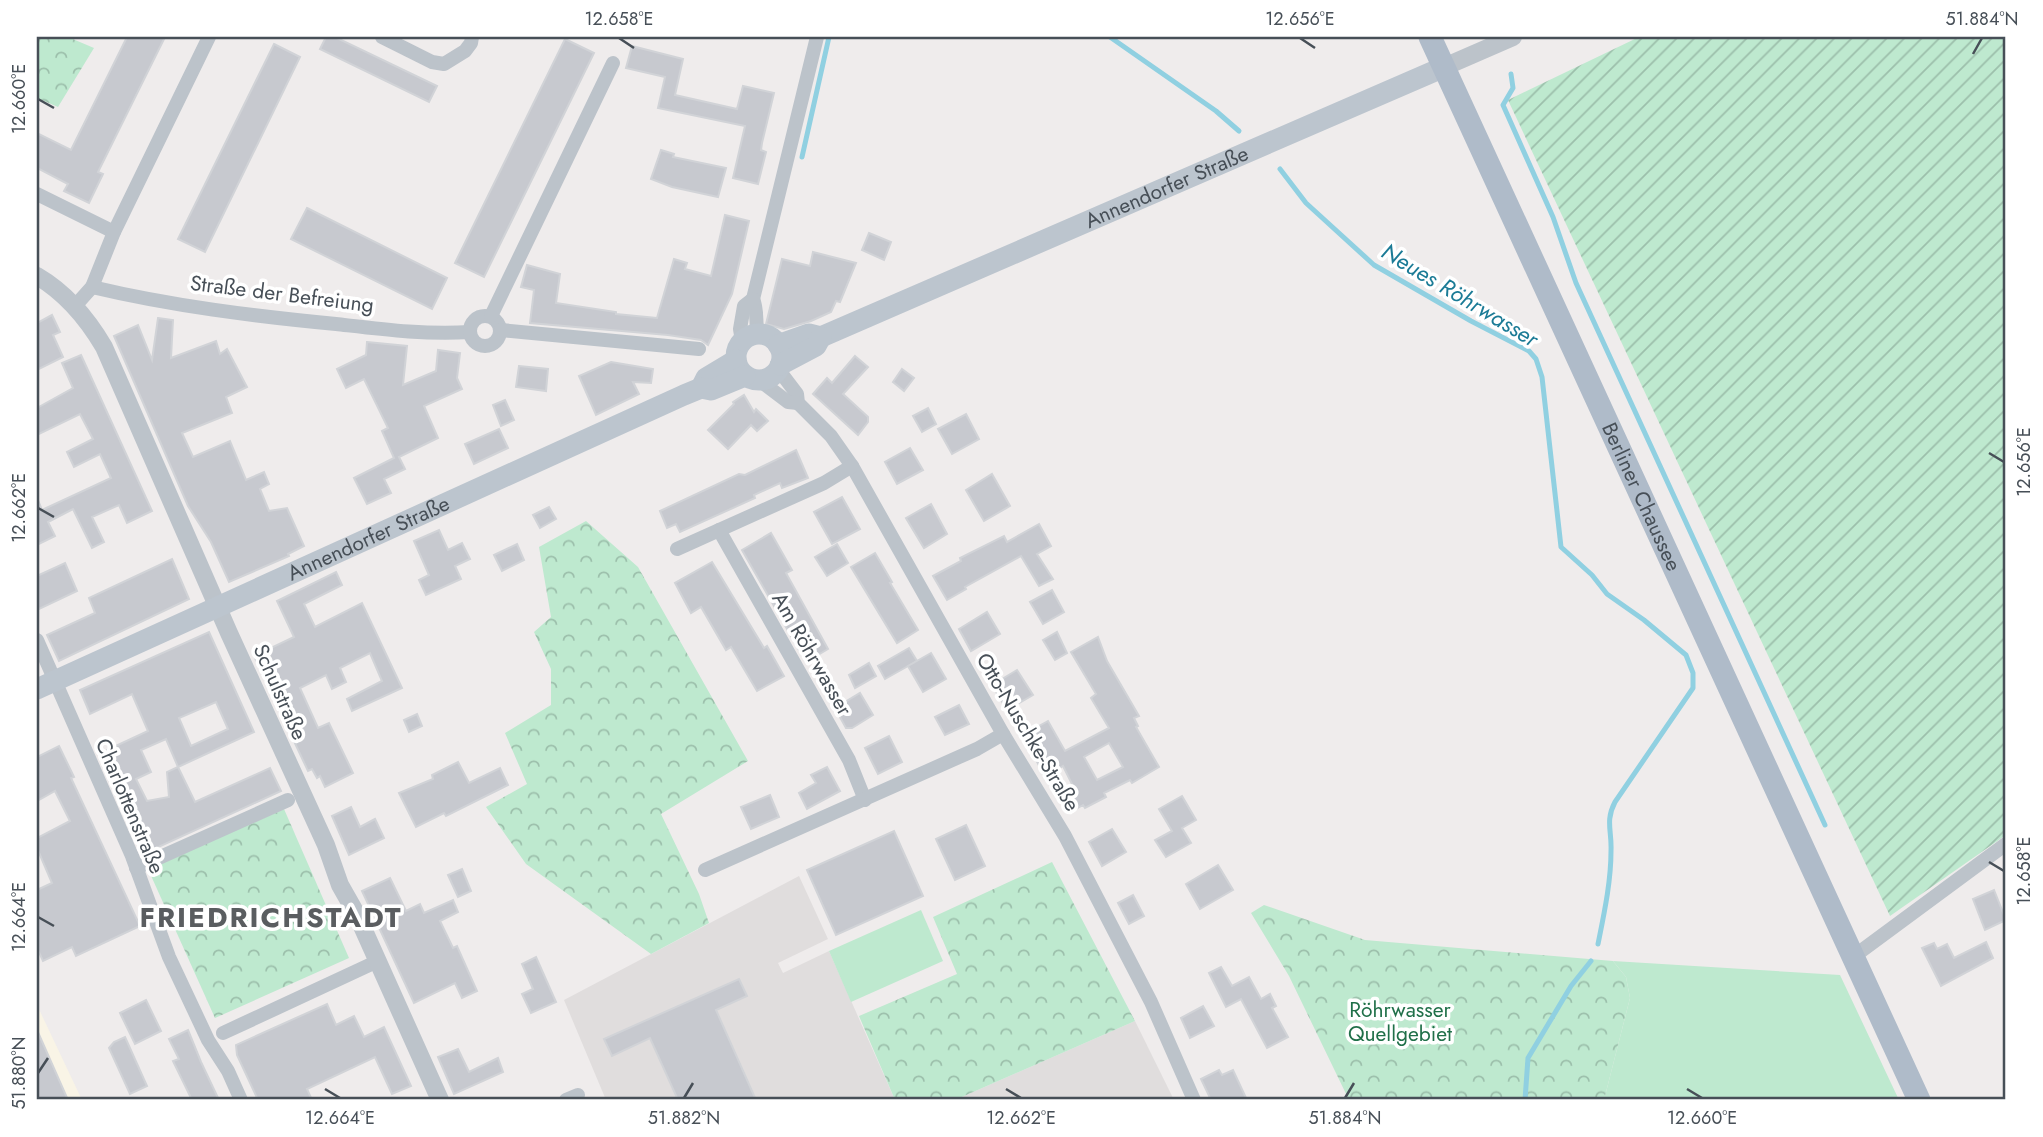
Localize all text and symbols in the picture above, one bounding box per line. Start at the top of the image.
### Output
text: 12.658°E [585,6,654,32]
text: 12.656°E [1265,6,1335,32]
text: 51.884°N [1946,6,2018,32]
text: 12.660°E [6,64,32,134]
street label: Annendorfer Straße [1080,138,1253,236]
water label: Neues Röhrwasser [1375,235,1546,356]
street label: Straße der Befreiung [188,268,376,320]
street label: Berliner Chaussee [1594,417,1689,576]
text: 12.656°E [2011,427,2037,497]
text: 12.662°E [6,473,32,543]
street label: Annendorfer Straße [282,488,455,588]
street label: Am Röhrwasser [765,587,860,722]
street label: Schulstraße [246,639,315,745]
street label: Otto-Nuschke-Straße [969,647,1087,817]
street label: Charlottenstraße [88,734,172,878]
text: 12.658°E [2011,837,2037,906]
text: 12.664°E [6,882,32,952]
district label: FRIEDRICHSTADT [139,897,403,938]
park label: Röhrwasser Quellgebiet [1348,995,1452,1049]
text: 51.880°N [6,1036,32,1110]
text: 12.664°E [305,1105,375,1131]
text: 51.882°N [648,1105,720,1131]
text: 12.662°E [986,1105,1056,1131]
text: 51.884°N [1309,1105,1381,1131]
text: 12.660°E [1667,1105,1737,1131]

